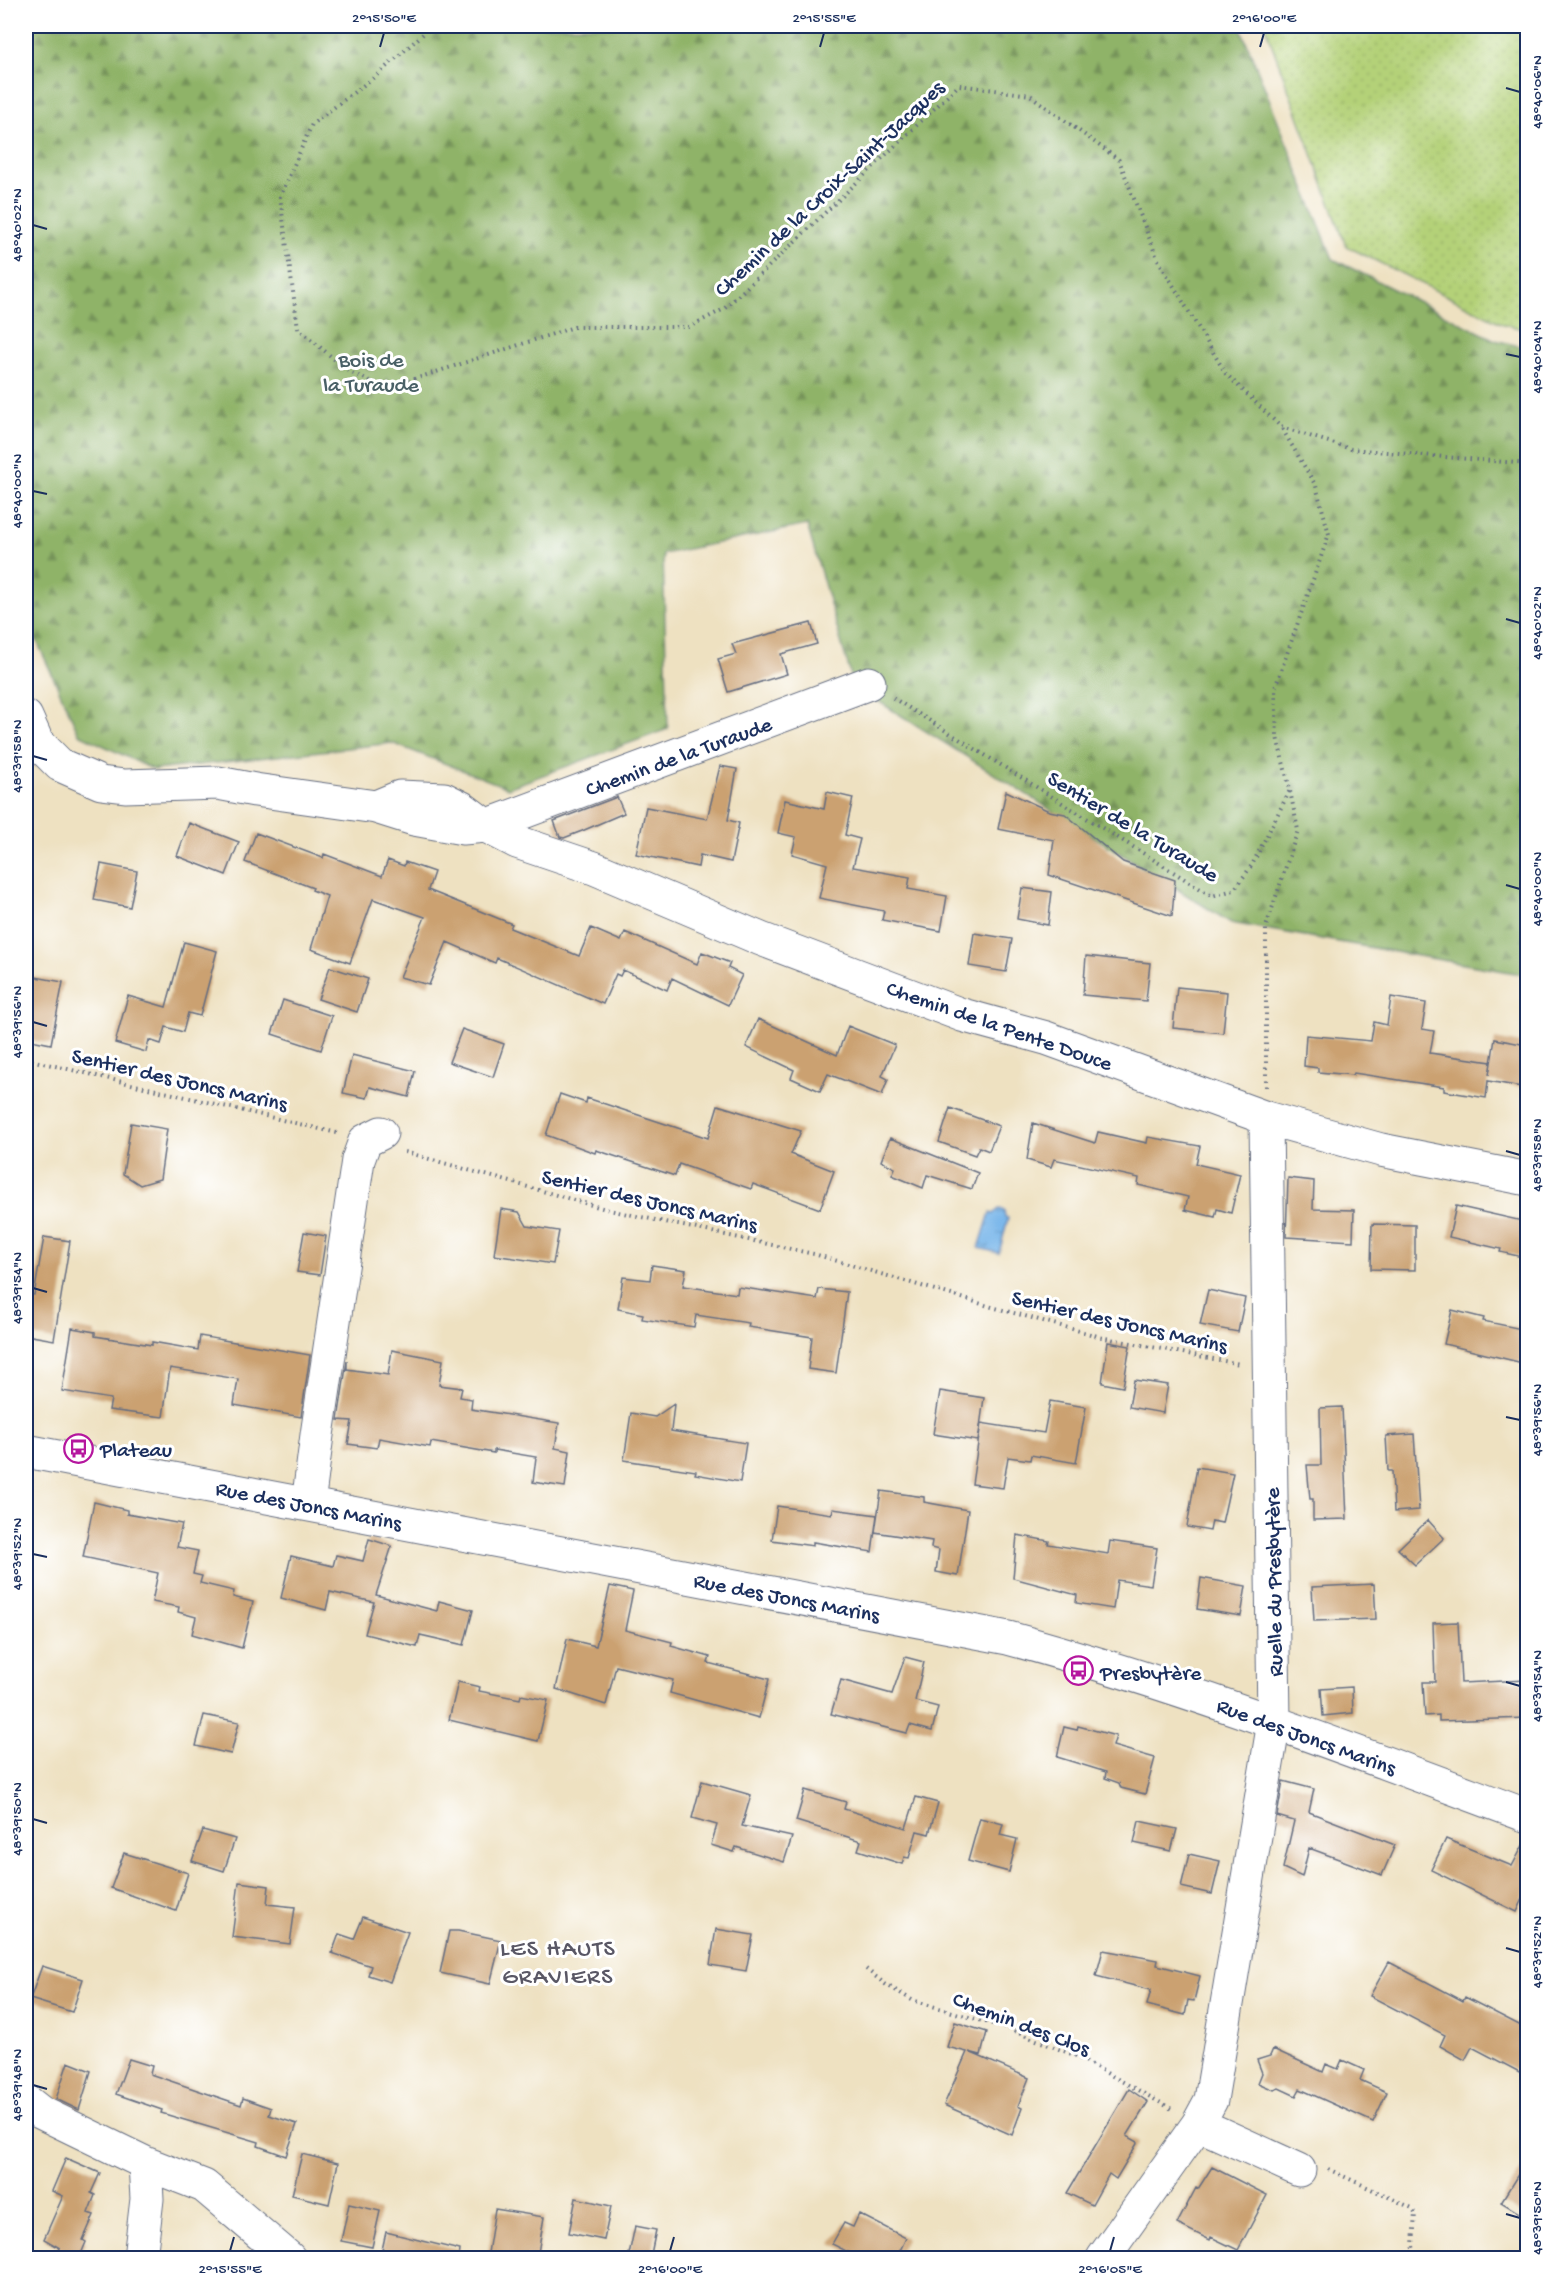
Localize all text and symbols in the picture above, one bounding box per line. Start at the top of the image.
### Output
text: 2°15'50"E [352,10,417,28]
text: 2°15'55"E [792,10,856,28]
text: 2°16'00"E [1232,10,1297,28]
text: 48°40'06"N [1529,55,1547,129]
street label: Chemin de la Croix-Saint-Jacques [710,76,952,303]
text: 48°40'02"N [9,188,27,262]
text: 48°40'04"N [1529,320,1547,394]
park label: Bois de la Turaude [323,349,419,400]
text: 48°40'00"N [9,454,27,528]
text: 48°40'02"N [1529,586,1547,660]
street label: Chemin de la Turaude [583,713,777,805]
text: 48°39'58"N [9,719,27,793]
street label: Sentier de la Turaude [1042,767,1223,890]
text: 48°40'00"N [1529,852,1547,926]
street label: Chemin de la Pente Douce [882,977,1116,1079]
text: 48°39'56"N [9,985,27,1058]
street label: Sentier des Joncs Marins [69,1044,290,1120]
text: 48°39'58"N [1529,1118,1547,1192]
street label: Sentier des Joncs Marins [539,1165,760,1241]
text: 48°39'54"N [9,1252,27,1324]
street label: Sentier des Joncs Marins [1009,1286,1230,1362]
text: 48°39'56"N [1529,1383,1547,1456]
bus stop icon: Plateau [63,1432,95,1464]
place label: Plateau [99,1439,172,1465]
street label: Rue des Joncs Marins [213,1477,404,1539]
street label: Ruelle du Presbytère [1261,1486,1291,1677]
text: 48°39'52"N [9,1518,27,1590]
street label: Rue des Joncs Marins [691,1569,882,1631]
text: 48°39'54"N [1529,1650,1547,1722]
bus stop icon: Presbytère [1063,1655,1095,1687]
place label: Presbytère [1099,1662,1202,1688]
street label: Rue des Joncs Marins [1212,1694,1400,1784]
text: 48°39'50"N [9,1782,27,1856]
text: 48°39'52"N [1529,1916,1547,1988]
district label: LES HAUTS GRAVIERS [500,1936,616,1993]
street label: Chemin des Clos [948,1988,1094,2064]
text: 48°39'48"N [9,2049,27,2121]
text: 48°39'50"N [1529,2181,1547,2255]
text: 2°15'55"E [198,2261,262,2279]
text: 2°16'00"E [638,2261,703,2279]
text: 2°16'05"E [1078,2261,1142,2279]

